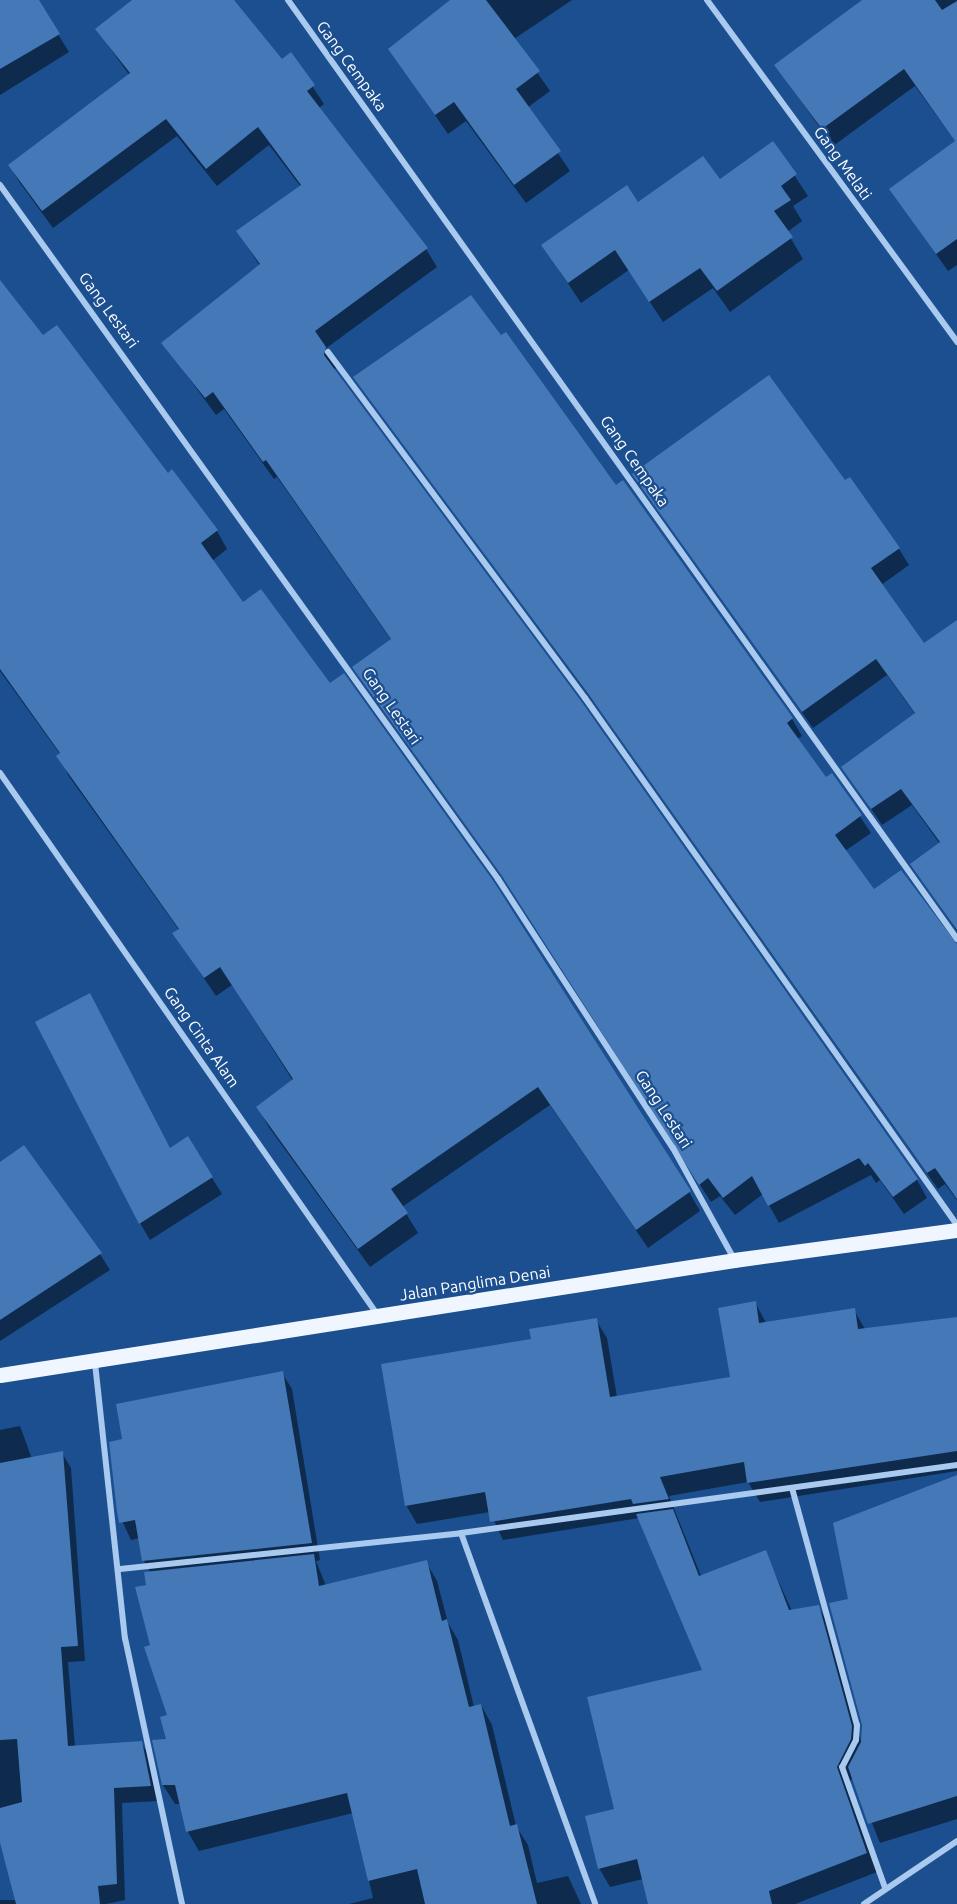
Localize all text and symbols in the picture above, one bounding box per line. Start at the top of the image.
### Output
street label: Gang Cempaka [313,17,391,115]
street label: Gang Melati [810,122,876,204]
street label: Gang Lestari [75,268,143,352]
street label: Gang Cempaka [596,412,674,510]
street label: Gang Lestari [359,664,425,748]
street label: Gang Cinta Alam [160,983,244,1091]
street label: Gang Lestari [632,1066,696,1152]
street label: Jalan Panglima Denai [398,1262,552,1304]

